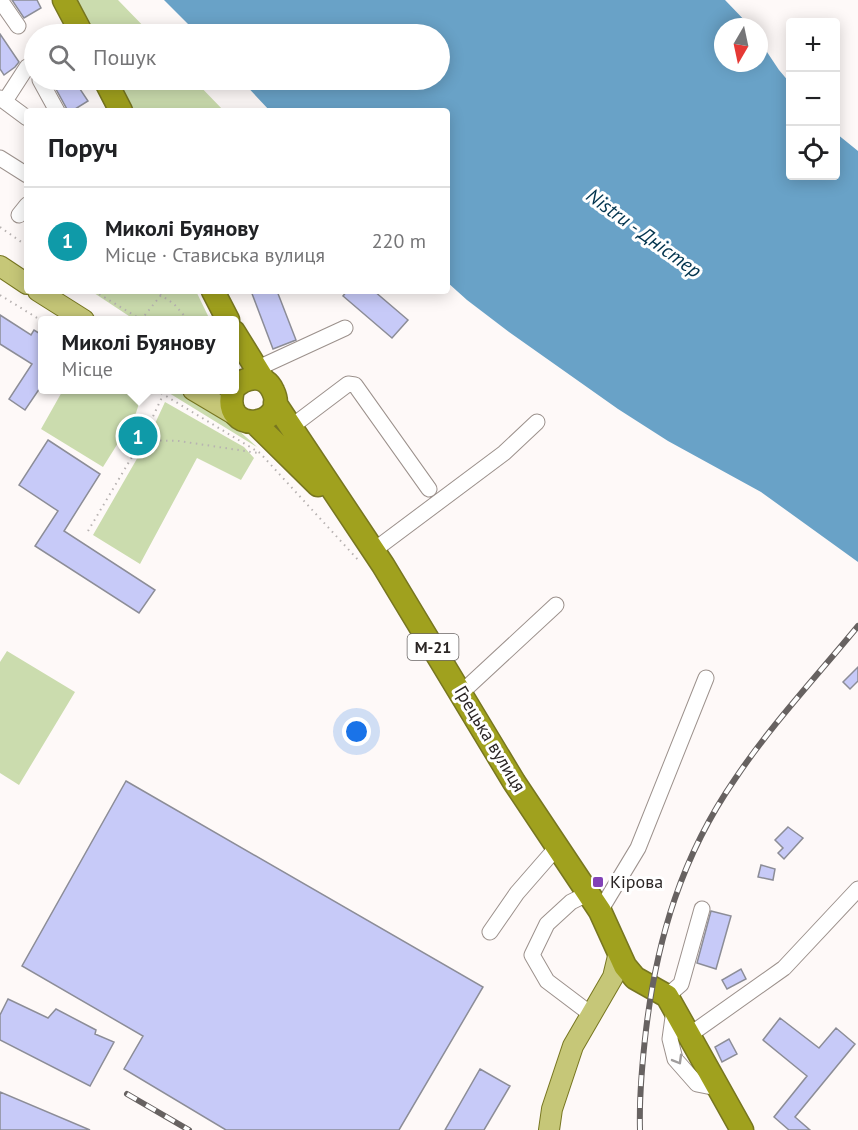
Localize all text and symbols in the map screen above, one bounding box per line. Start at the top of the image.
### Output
north arrow [714,18,768,72]
map controls [786,18,840,180]
button: + [786,18,840,72]
search box [24,24,450,90]
icon: search [45,41,78,74]
text: Пошук [93,43,156,71]
button: − [786,72,840,126]
button: locate [786,126,840,180]
text: Поруч [48,131,118,164]
water label: Nistru - Дністер [581,182,707,284]
text: Миколі Буянову [105,214,259,242]
text: 1 [62,228,73,254]
text: 220 m [372,228,426,254]
text: Місце · Стависька вулиця [105,242,325,268]
popup [38,316,239,394]
text: Миколі Буянову [62,328,215,356]
text: Місце [62,356,113,382]
pin: 1 [118,414,158,458]
road number: М-21 [408,634,458,660]
street label: Грецька вулиця [450,681,531,796]
your location [342,717,371,746]
place label: Кірова [610,870,663,893]
marker: Кірова [591,875,605,889]
one-way arrow [671,1054,682,1064]

